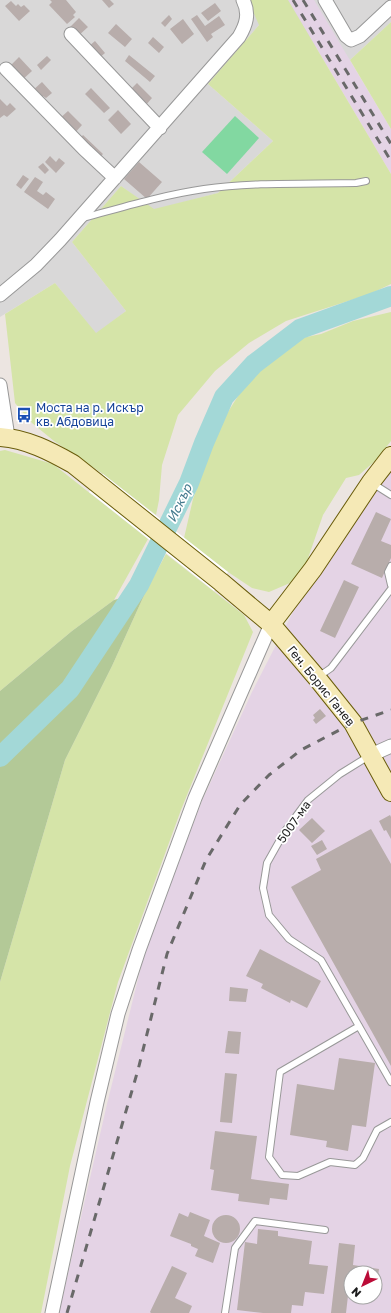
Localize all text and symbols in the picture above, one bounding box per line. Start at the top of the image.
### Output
place label: Моста на р. Искър кв. Абдовица [36,400,144,429]
bus stop icon: Моста на р. Искър кв. Абдовица [15,406,33,424]
water label: Искър [163,480,195,525]
street label: Ген. Борис Ганев [284,642,359,729]
street label: 5007-ма [274,798,314,846]
north arrow [343,1265,383,1305]
text: N [348,1285,363,1300]

